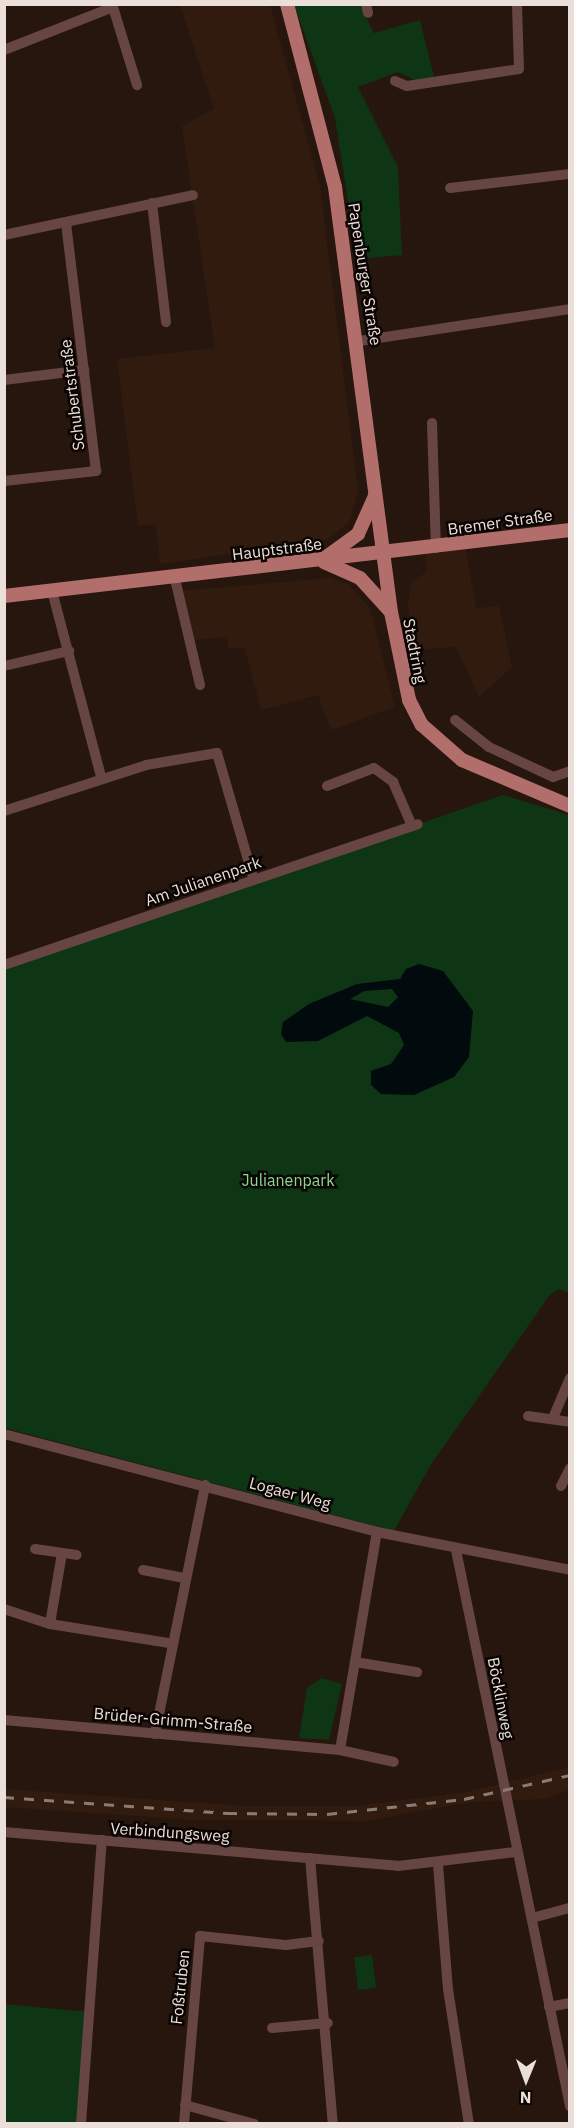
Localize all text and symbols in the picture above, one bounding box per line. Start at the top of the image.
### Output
street label: Papenburger Straße [344,201,386,347]
street label: Schubertstraße [56,338,88,452]
street label: Bremer Straße [446,505,554,539]
street label: Hauptstraße [231,534,323,564]
street label: Stadtring [399,617,431,685]
street label: Am Julianenpark [143,852,263,910]
park label: Julianenpark [241,1170,335,1190]
street label: Logaer Weg [247,1473,333,1513]
street label: Böcklinweg [484,1656,518,1740]
street label: Brüder-Grimm-Straße [93,1704,253,1736]
street label: Verbindungsweg [110,1818,230,1846]
street label: Foßtruben [167,1949,193,2025]
north arrow [496,2050,556,2110]
text: N [520,2088,532,2108]

